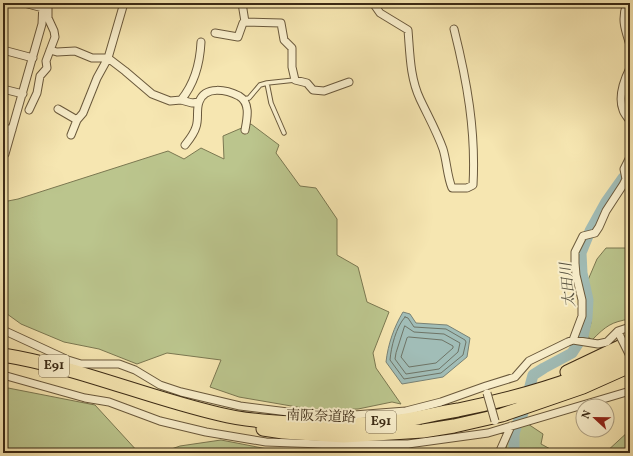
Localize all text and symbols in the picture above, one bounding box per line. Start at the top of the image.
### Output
water label: 太田川 [556,260,581,308]
road number: E91 [39,355,69,377]
north arrow [575,398,615,438]
street label: 南阪奈道路 [286,406,356,428]
text: N [579,408,596,421]
road number: E91 [366,411,396,433]

